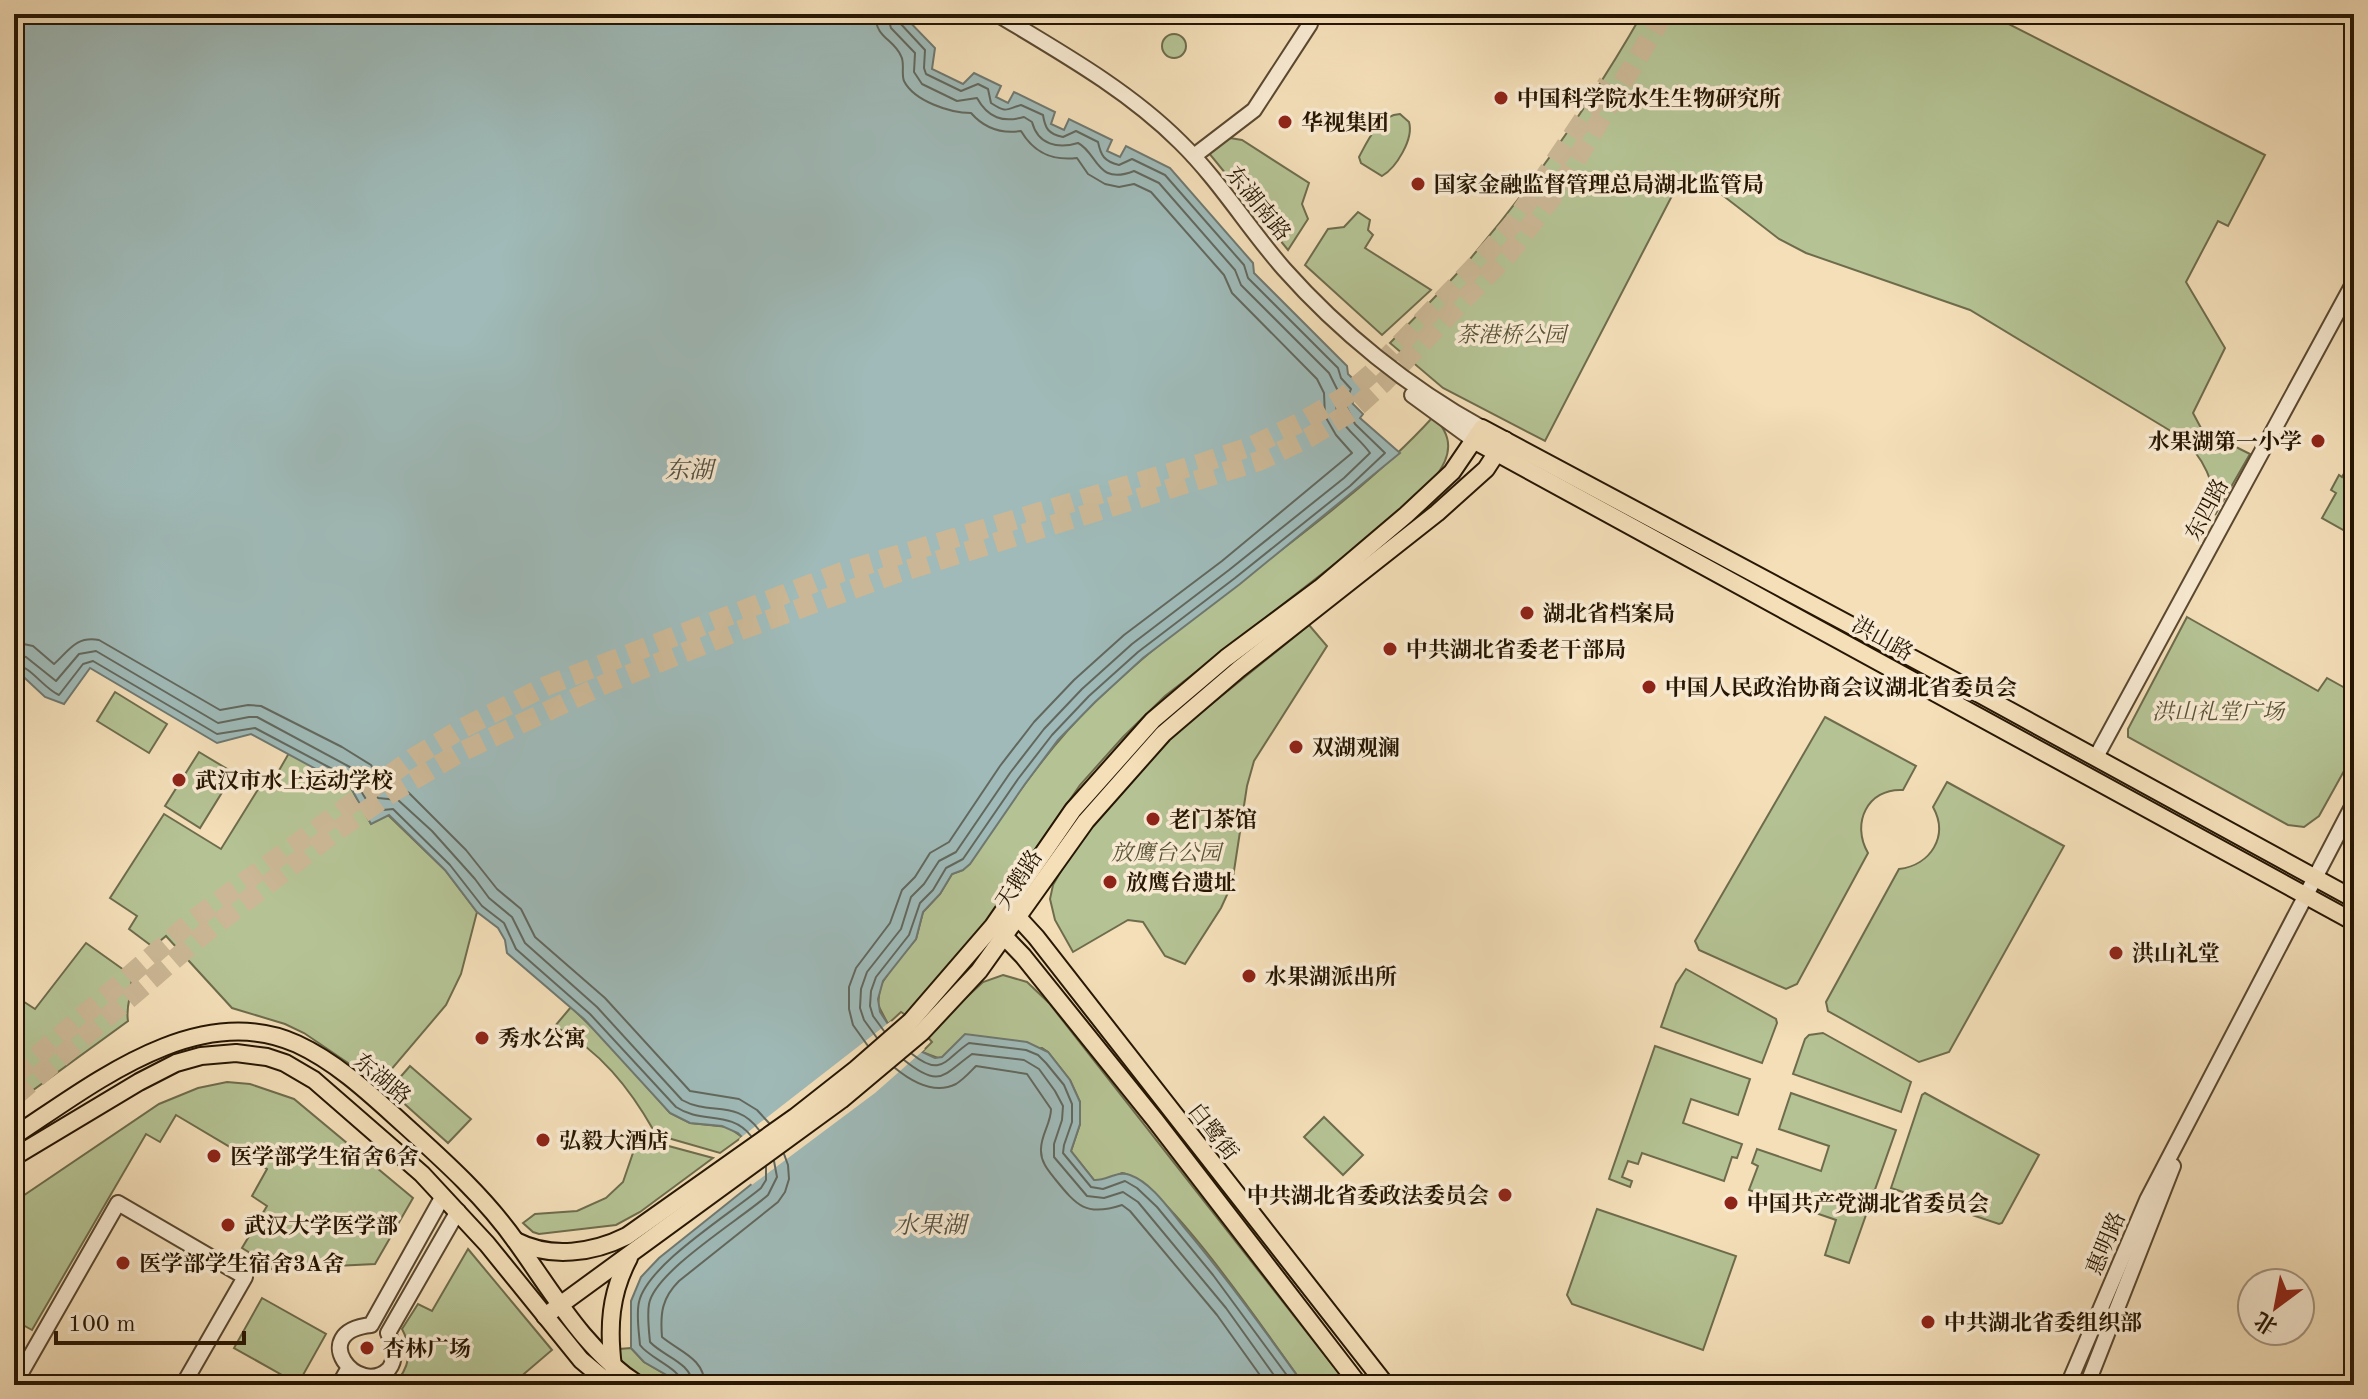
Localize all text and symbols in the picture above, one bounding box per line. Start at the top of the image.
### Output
place label: 中国科学院水生生物研究所 [1517,86,1781,111]
marker: 中国科学院水生生物研究所 [1492,89,1510,107]
place label: 华视集团 [1301,110,1389,135]
marker: 华视集团 [1276,113,1294,131]
street label: 东湖南路 [1221,162,1295,245]
place label: 国家金融监督管理总局湖北监管局 [1434,172,1764,197]
marker: 国家金融监督管理总局湖北监管局 [1409,175,1427,193]
park label: 茶港桥公园 [1456,323,1569,347]
place label: 水果湖第一小学 [2148,430,2302,454]
marker: 水果湖第一小学 [2309,432,2327,450]
water label: 东湖 [665,457,717,484]
street label: 东四路 [2181,475,2233,544]
place label: 湖北省档案局 [1543,601,1675,626]
marker: 湖北省档案局 [1518,604,1536,622]
street label: 洪山路 [1848,612,1917,665]
place label: 中共湖北省委老干部局 [1406,638,1626,662]
marker: 中共湖北省委老干部局 [1381,640,1399,658]
place label: 中国人民政治协商会议湖北省委员会 [1665,675,2017,700]
marker: 中国人民政治协商会议湖北省委员会 [1640,678,1658,696]
park label: 洪山礼堂广场 [2152,700,2286,724]
place label: 双湖观澜 [1312,736,1400,760]
marker: 双湖观澜 [1287,738,1305,756]
place label: 武汉市水上运动学校 [195,768,393,793]
marker: 武汉市水上运动学校 [170,771,188,789]
place label: 老门茶馆 [1169,808,1257,832]
marker: 老门茶馆 [1144,810,1162,828]
park label: 放鹰台公园 [1111,841,1224,865]
street label: 天鹅路 [991,845,1047,914]
place label: 放鹰台遗址 [1126,871,1236,895]
marker: 放鹰台遗址 [1101,873,1119,891]
place label: 洪山礼堂 [2132,941,2220,966]
marker: 洪山礼堂 [2107,944,2125,962]
place label: 水果湖派出所 [1265,965,1397,989]
marker: 水果湖派出所 [1240,967,1258,985]
place label: 秀水公寓 [498,1026,586,1051]
marker: 秀水公寓 [473,1029,491,1047]
street label: 东湖路 [349,1048,415,1109]
street label: 白鹭街 [1183,1098,1243,1165]
place label: 弘毅大酒店 [559,1128,669,1153]
marker: 弘毅大酒店 [534,1131,552,1149]
place label: 医学部学生宿舍6舍 [230,1144,419,1169]
marker: 医学部学生宿舍6舍 [205,1147,223,1165]
place label: 中共湖北省委政法委员会 [1247,1184,1489,1208]
marker: 中共湖北省委政法委员会 [1496,1186,1514,1204]
place label: 中国共产党湖北省委员会 [1747,1192,1989,1216]
marker: 中国共产党湖北省委员会 [1722,1194,1740,1212]
street label: 惠明路 [2082,1208,2130,1278]
water label: 水果湖 [894,1212,970,1239]
place label: 武汉大学医学部 [244,1214,398,1238]
marker: 武汉大学医学部 [219,1216,237,1234]
place label: 医学部学生宿舍3A舍 [139,1251,344,1276]
marker: 医学部学生宿舍3A舍 [114,1254,132,1272]
north arrow [2236,1267,2316,1347]
scale bar [56,1295,244,1345]
text: 北 [2251,1307,2282,1338]
place label: 中共湖北省委组织部 [1944,1311,2142,1335]
text: 100 m [68,1313,136,1337]
marker: 中共湖北省委组织部 [1919,1313,1937,1331]
place label: 杏林广场 [383,1337,471,1361]
marker: 杏林广场 [358,1339,376,1357]

